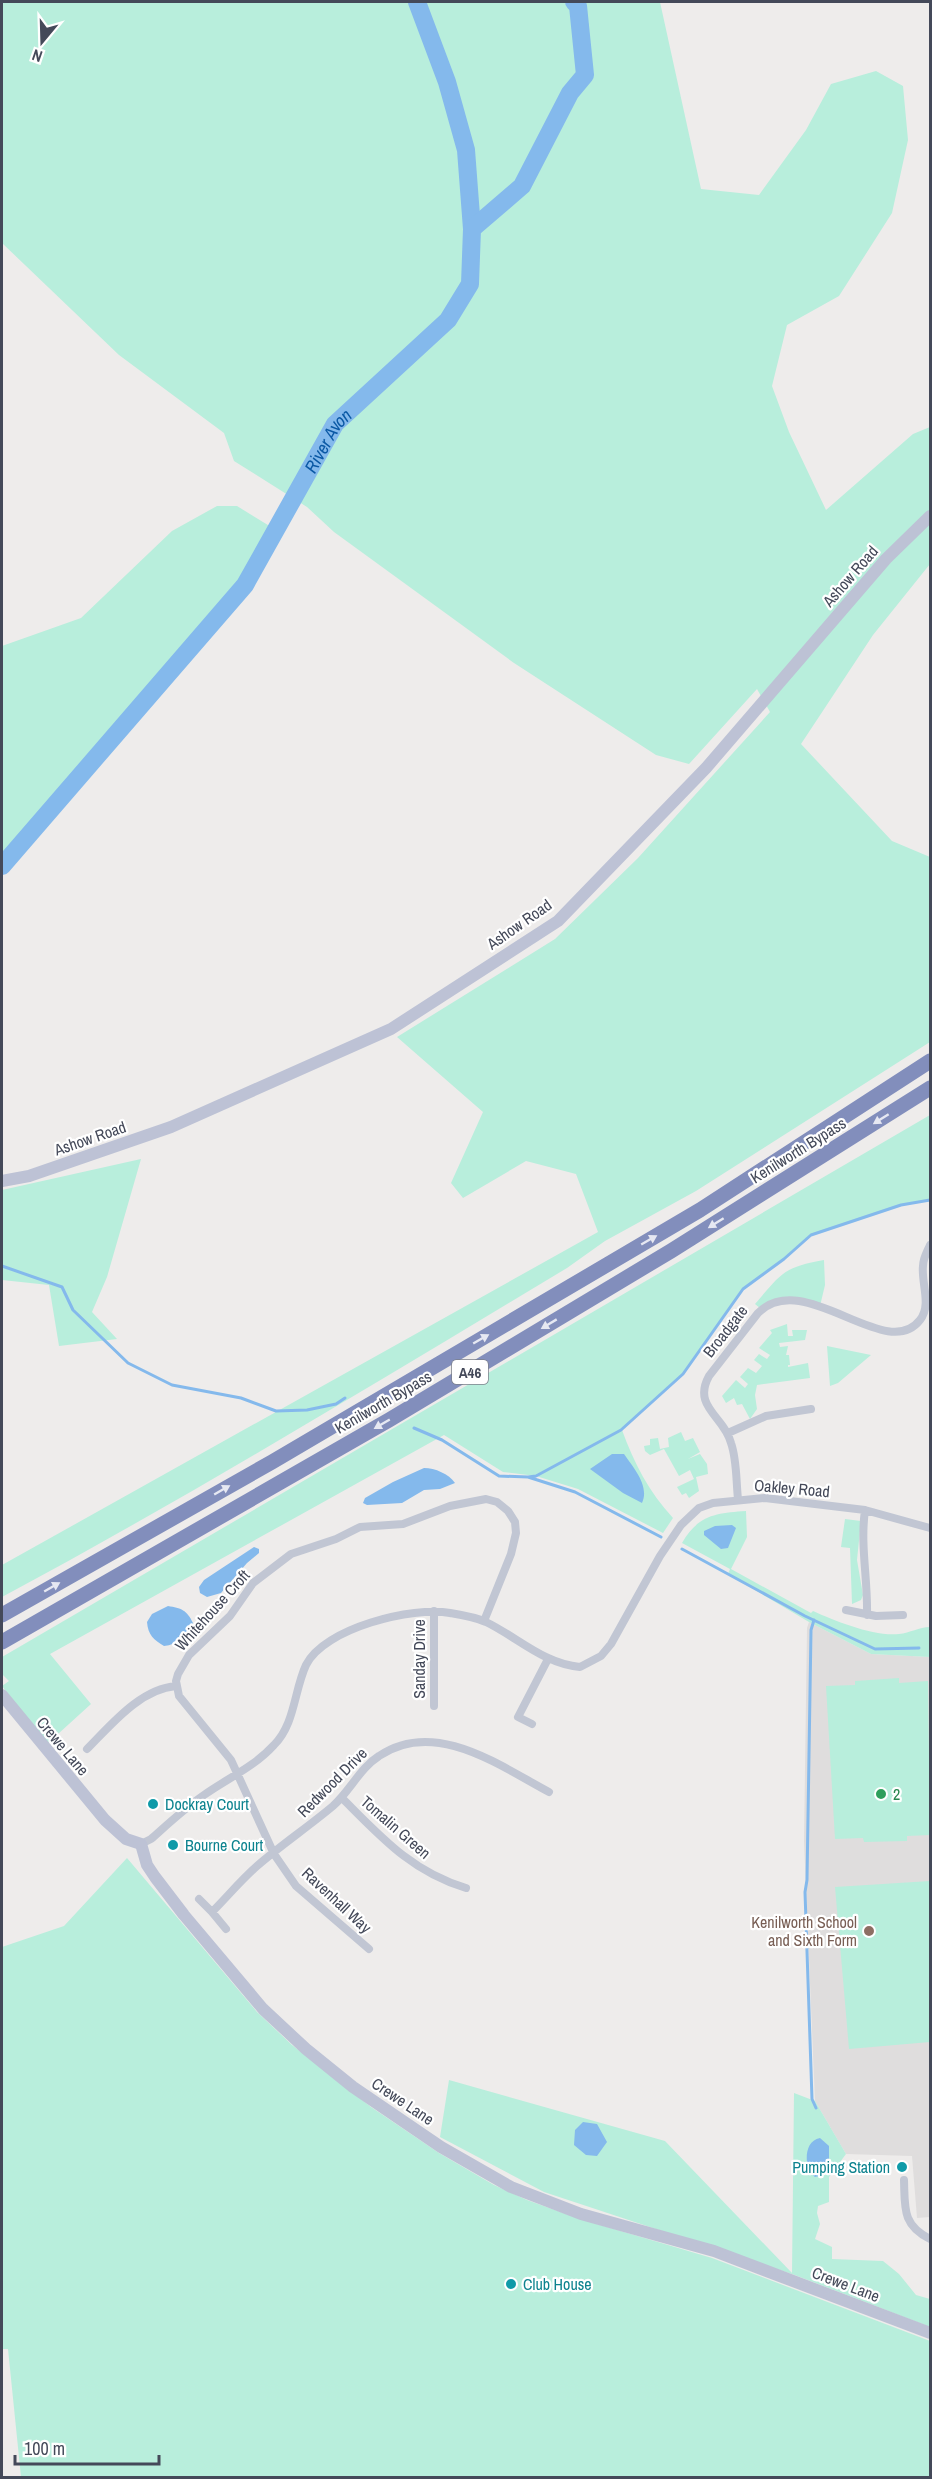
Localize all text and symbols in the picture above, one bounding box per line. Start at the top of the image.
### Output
north arrow [12,12,72,72]
text: N [29,44,45,68]
water label: River Avon [298,403,357,477]
street label: Ashow Road [817,541,883,612]
street label: Ashow Road [481,894,556,955]
street label: Kenilworth Bypass [746,1112,850,1188]
one-way arrow [873,1113,889,1124]
street label: Ashow Road [50,1115,129,1161]
one-way arrow [708,1217,724,1228]
one-way arrow [641,1235,657,1246]
street label: Broadgate [698,1300,752,1362]
one-way arrow [541,1319,557,1330]
one-way arrow [473,1334,490,1344]
road number: A46 [452,1360,488,1384]
street label: Kenilworth Bypass [330,1365,436,1439]
one-way arrow [373,1419,390,1429]
street label: Oakley Road [753,1474,831,1502]
one-way arrow [214,1485,230,1496]
street label: Whitehouse Croft [170,1564,255,1655]
one-way arrow [44,1582,61,1592]
street label: Sanday Drive [408,1619,430,1699]
street label: Crewe Lane [32,1712,94,1780]
street label: Redwood Drive [292,1742,372,1822]
place label: 2 [893,1783,900,1805]
marker: 2 [874,1787,888,1801]
street label: Tomalin Green [356,1790,436,1864]
place label: Dockray Court [165,1793,249,1815]
marker: Dockray Court [146,1797,160,1811]
place label: Bourne Court [185,1834,263,1856]
marker: Bourne Court [166,1838,180,1852]
street label: Ravenhall Way [297,1862,377,1938]
place label: Kenilworth School and Sixth Form [751,1911,857,1951]
marker: Kenilworth School and Sixth Form [862,1924,876,1938]
street label: Crewe Lane [368,2072,438,2130]
place label: Pumping Station [792,2156,890,2178]
marker: Pumping Station [895,2160,909,2174]
street label: Crewe Lane [809,2261,883,2307]
place label: Club House [523,2273,592,2295]
marker: Club House [504,2277,518,2291]
scale bar [15,2428,159,2466]
text: 100 m [24,2436,65,2461]

